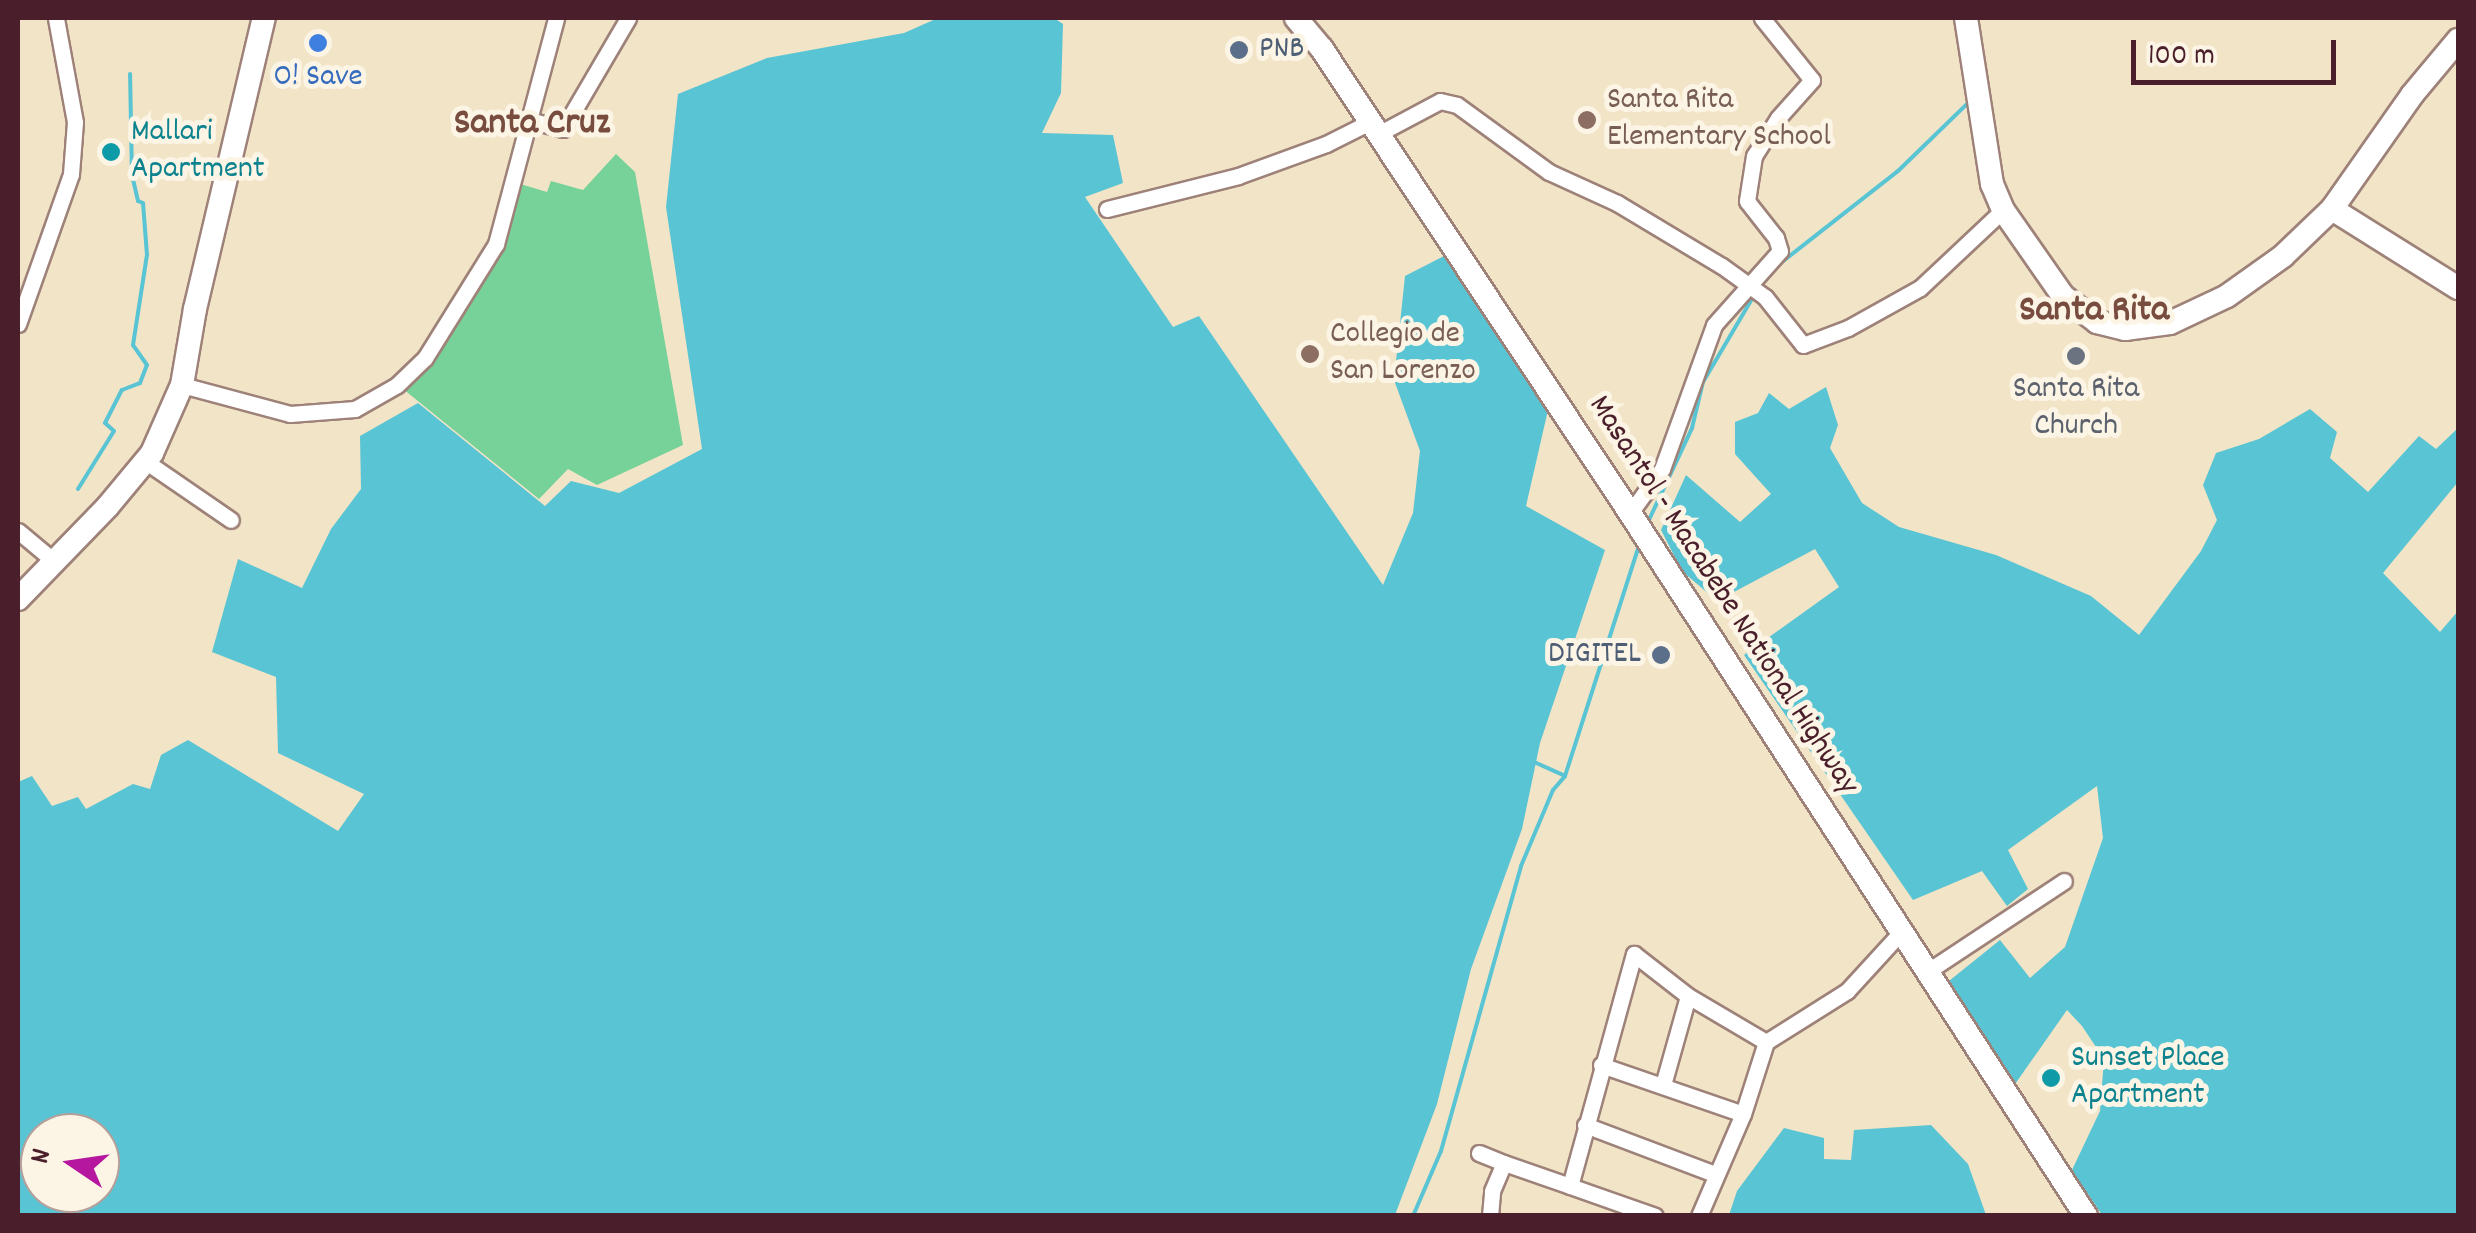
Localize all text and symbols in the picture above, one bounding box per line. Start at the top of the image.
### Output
scale bar [2136,20,2341,82]
place label: PNB [1259,31,1305,69]
marker: O! Save [307,32,329,54]
text: 100 m [2148,36,2215,79]
marker: PNB [1228,39,1250,61]
place label: O! Save [273,59,363,97]
place label: Santa Rita Elementary School [1607,83,1831,158]
district label: Santa Cruz [454,102,610,148]
marker: Santa Rita Elementary School [1576,109,1598,131]
place label: Mallari Apartment [131,115,265,190]
marker: Mallari Apartment [100,141,122,163]
district label: Santa Rita [2019,289,2169,335]
place label: Collegio de San Lorenzo [1330,317,1476,392]
marker: Collegio de San Lorenzo [1299,343,1321,365]
marker: Santa Rita Church [2065,345,2087,367]
place label: Santa Rita Church [2013,372,2139,447]
street label: Masantol - Macabebe National Highway [1578,389,1866,803]
place label: DIGITEL [1548,636,1641,674]
marker: DIGITEL [1650,644,1672,666]
place label: Sunset Place Apartment [2071,1041,2224,1116]
marker: Sunset Place Apartment [2040,1067,2062,1089]
north arrow [20,1113,120,1213]
text: N [22,1145,64,1168]

